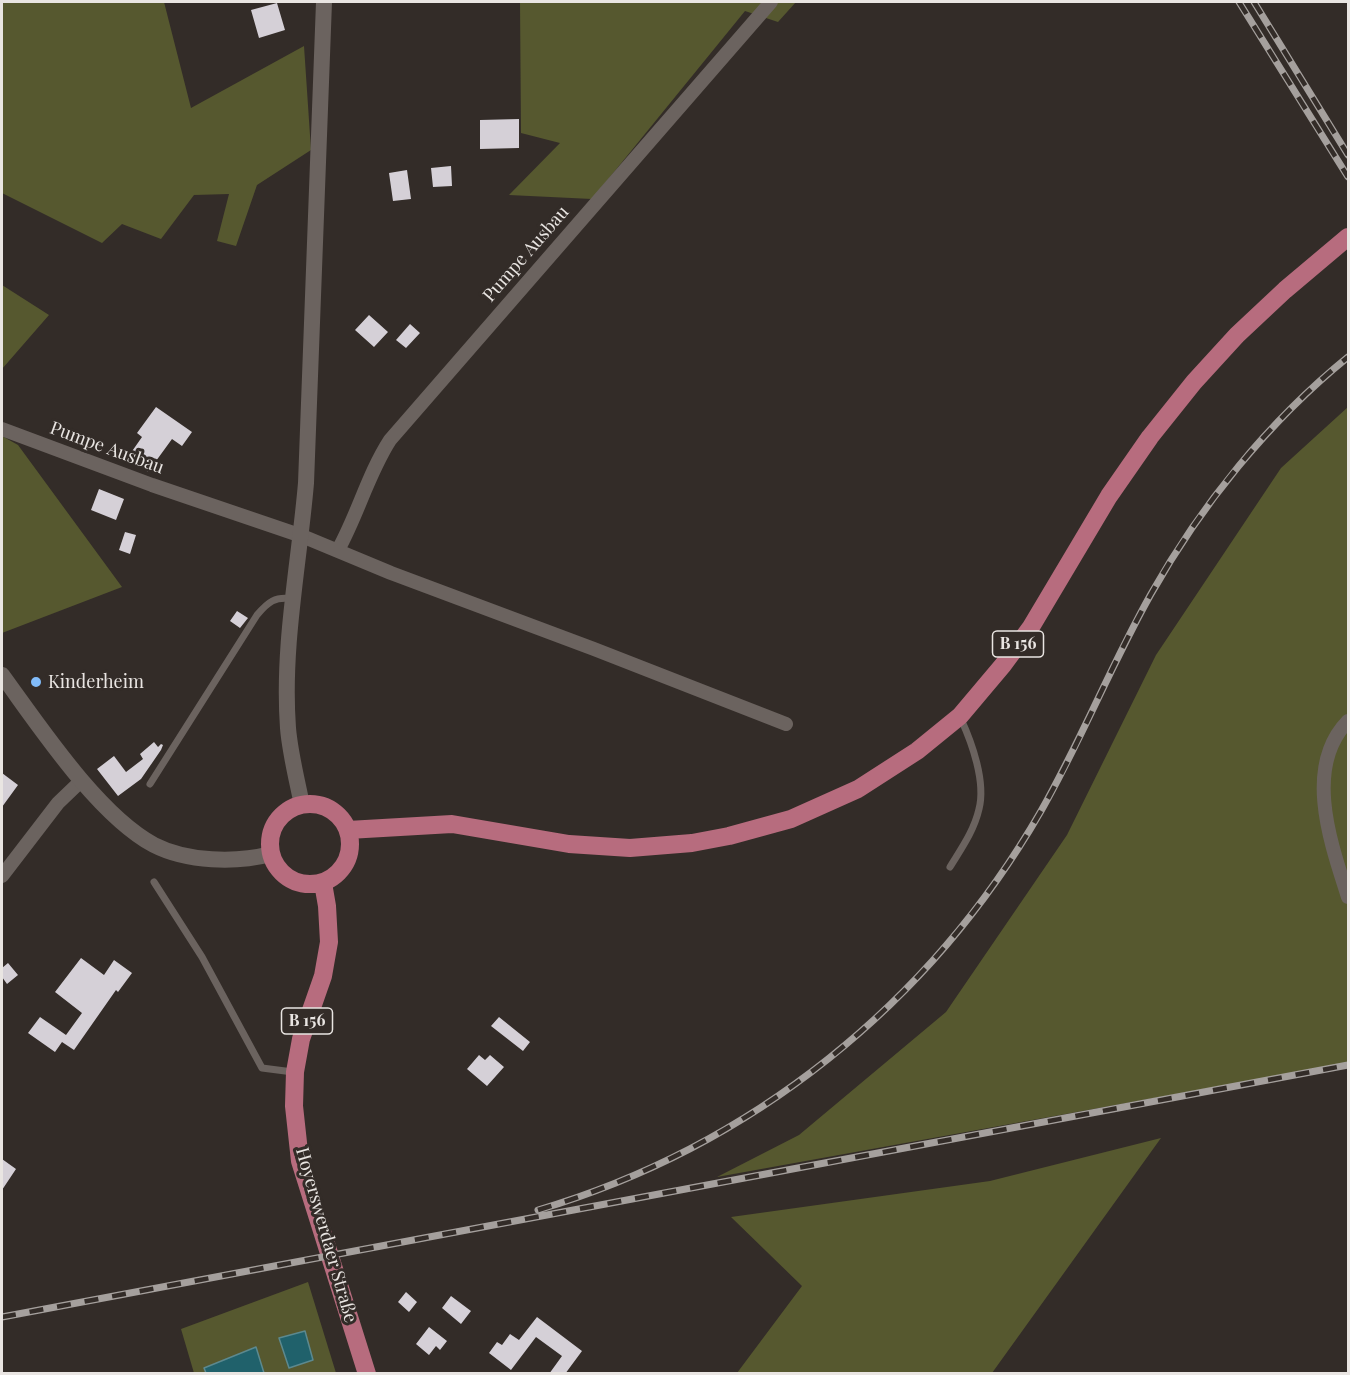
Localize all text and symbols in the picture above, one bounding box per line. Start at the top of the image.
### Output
street label: Pumpe Ausbau [479,202,573,306]
street label: Pumpe Ausbau [47,417,167,479]
road number: B 156 [992,631,1044,657]
place label: Kinderheim [48,671,144,693]
marker: Kinderheim [29,675,43,689]
road number: B 156 [282,1008,332,1034]
street label: Hoyerswerdaer Straße [291,1145,361,1325]

